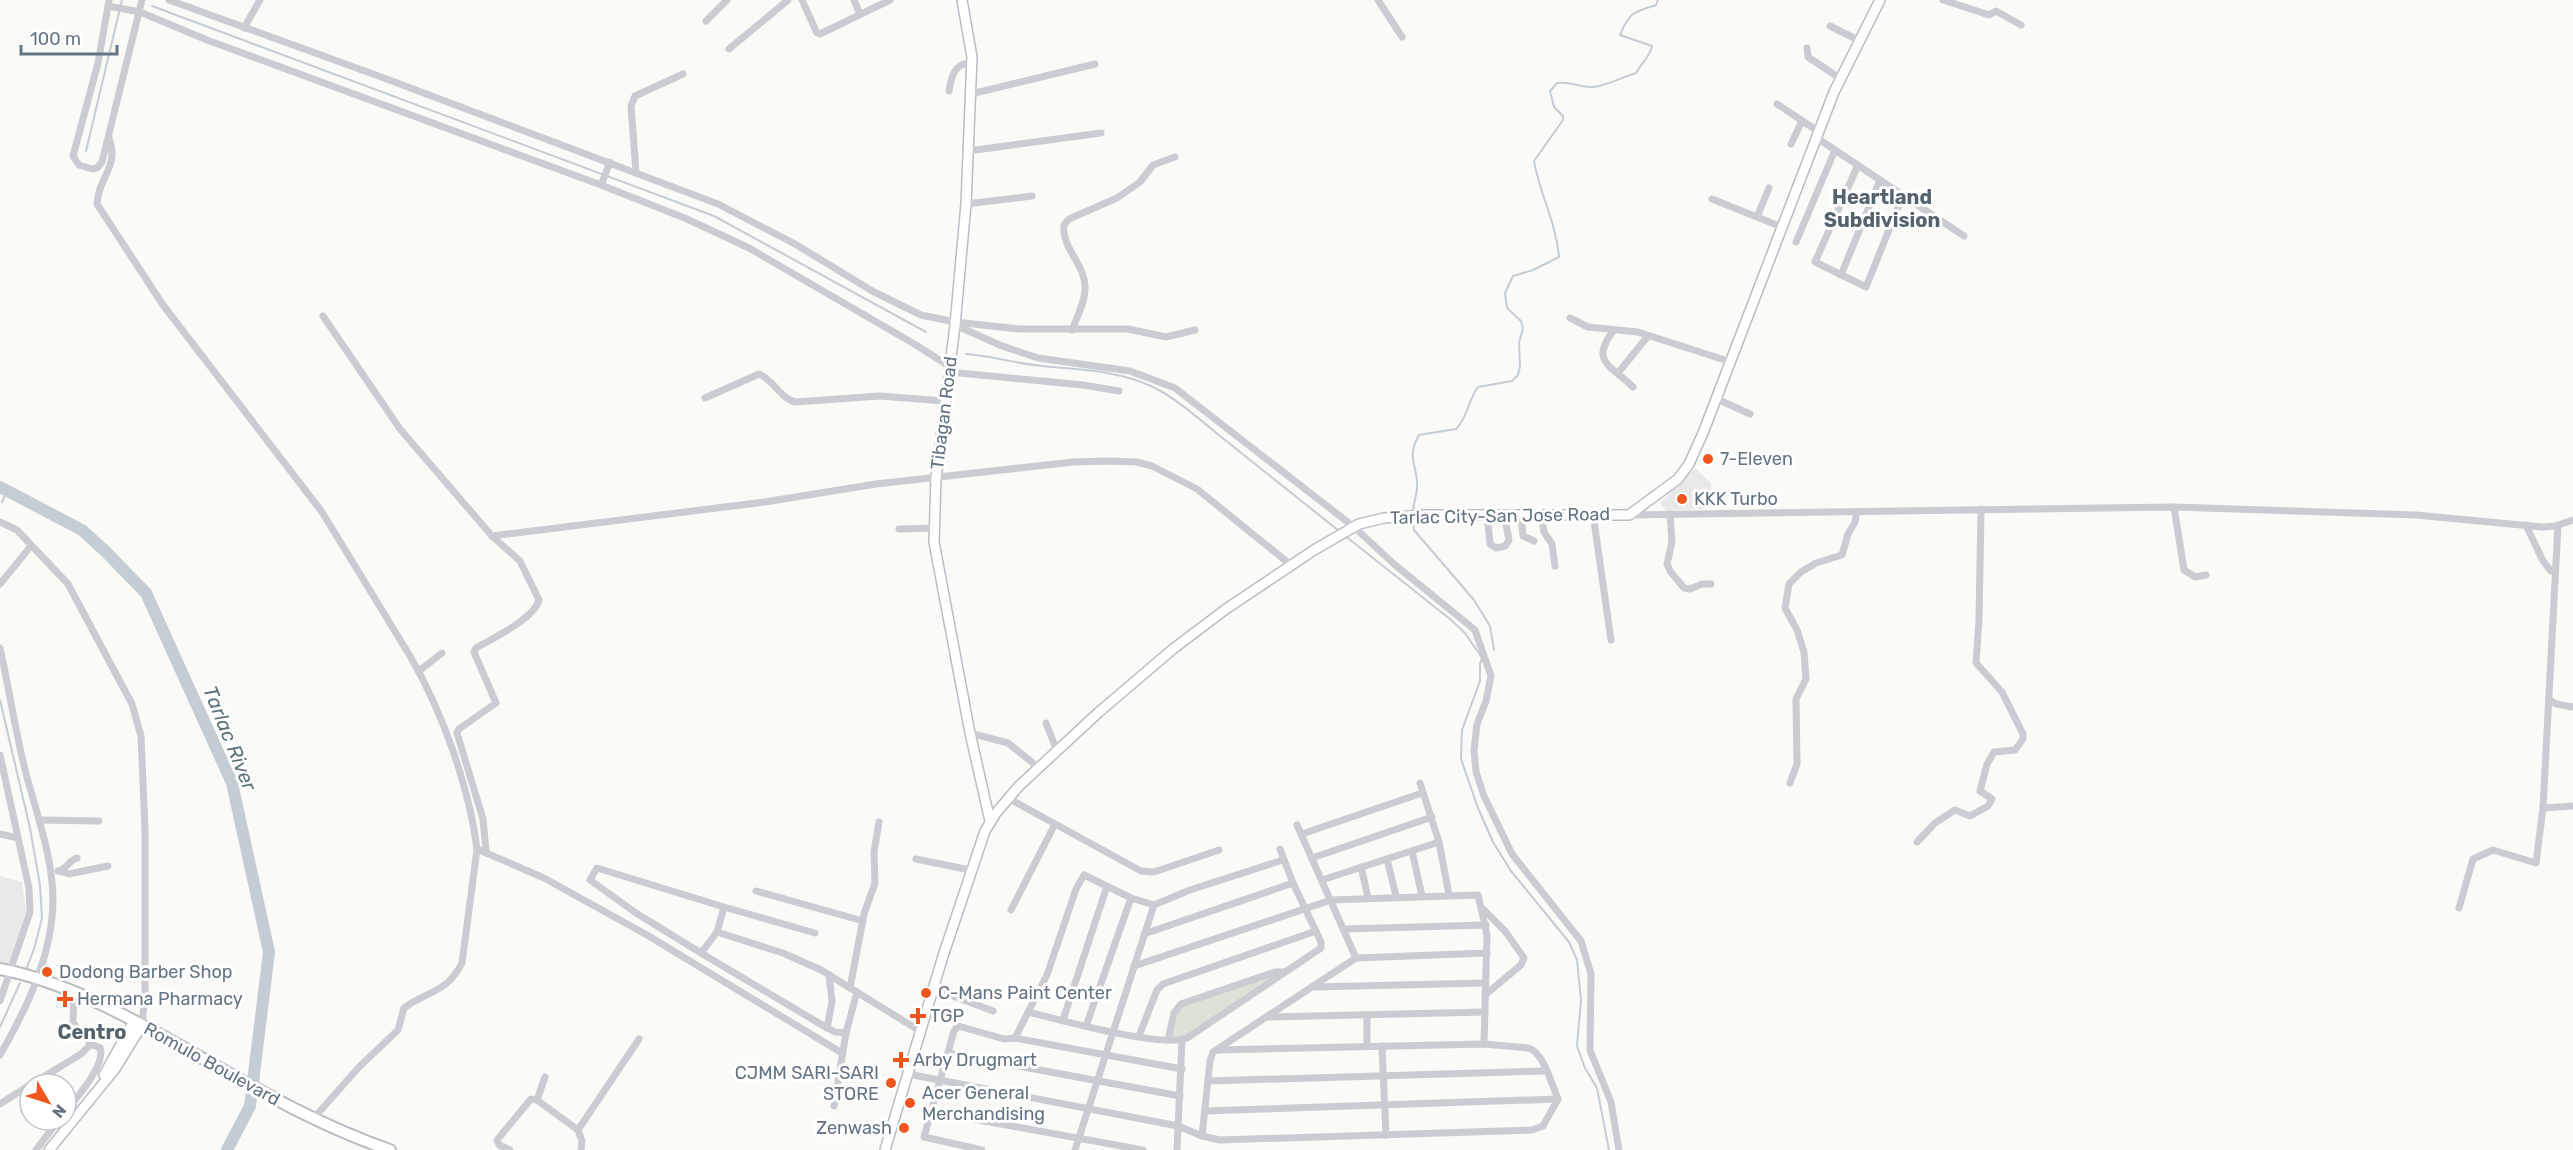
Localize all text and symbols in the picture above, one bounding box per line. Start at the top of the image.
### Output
scale bar [21,18,117,56]
text: 100 m [30,28,81,50]
district label: Heartland Subdivision [1824,185,1940,232]
street label: Tibagan Road [926,355,962,471]
place label: 7-Eleven [1720,448,1793,470]
marker: 7-Eleven [1701,452,1715,466]
place label: KKK Turbo [1694,488,1778,510]
marker: KKK Turbo [1675,492,1689,506]
street label: Tarlac City-San Jose Road [1390,503,1610,529]
water label: Tarlac River [198,682,262,795]
place label: Dodong Barber Shop [59,961,233,983]
marker: Dodong Barber Shop [40,965,54,979]
place label: C-Mans Paint Center [938,982,1112,1004]
marker: C-Mans Paint Center [919,986,933,1000]
place label: Hermana Pharmacy [77,988,243,1010]
marker: Hermana Pharmacy [58,992,72,1006]
place label: TGP [930,1005,964,1027]
marker: TGP [911,1009,925,1023]
street label: Romulo Boulevard [140,1017,284,1111]
district label: Centro [57,1020,127,1044]
place label: Arby Drugmart [913,1049,1037,1071]
marker: Arby Drugmart [894,1053,908,1067]
place label: CJMM SARI-SARI STORE [735,1062,879,1105]
north arrow [18,1072,78,1132]
marker: CJMM SARI-SARI STORE [884,1076,898,1090]
place label: Acer General Merchandising [922,1082,1045,1125]
marker: Acer General Merchandising [903,1096,917,1110]
text: N [48,1101,70,1122]
place label: Zenwash [816,1117,892,1139]
marker: Zenwash [897,1121,911,1135]

